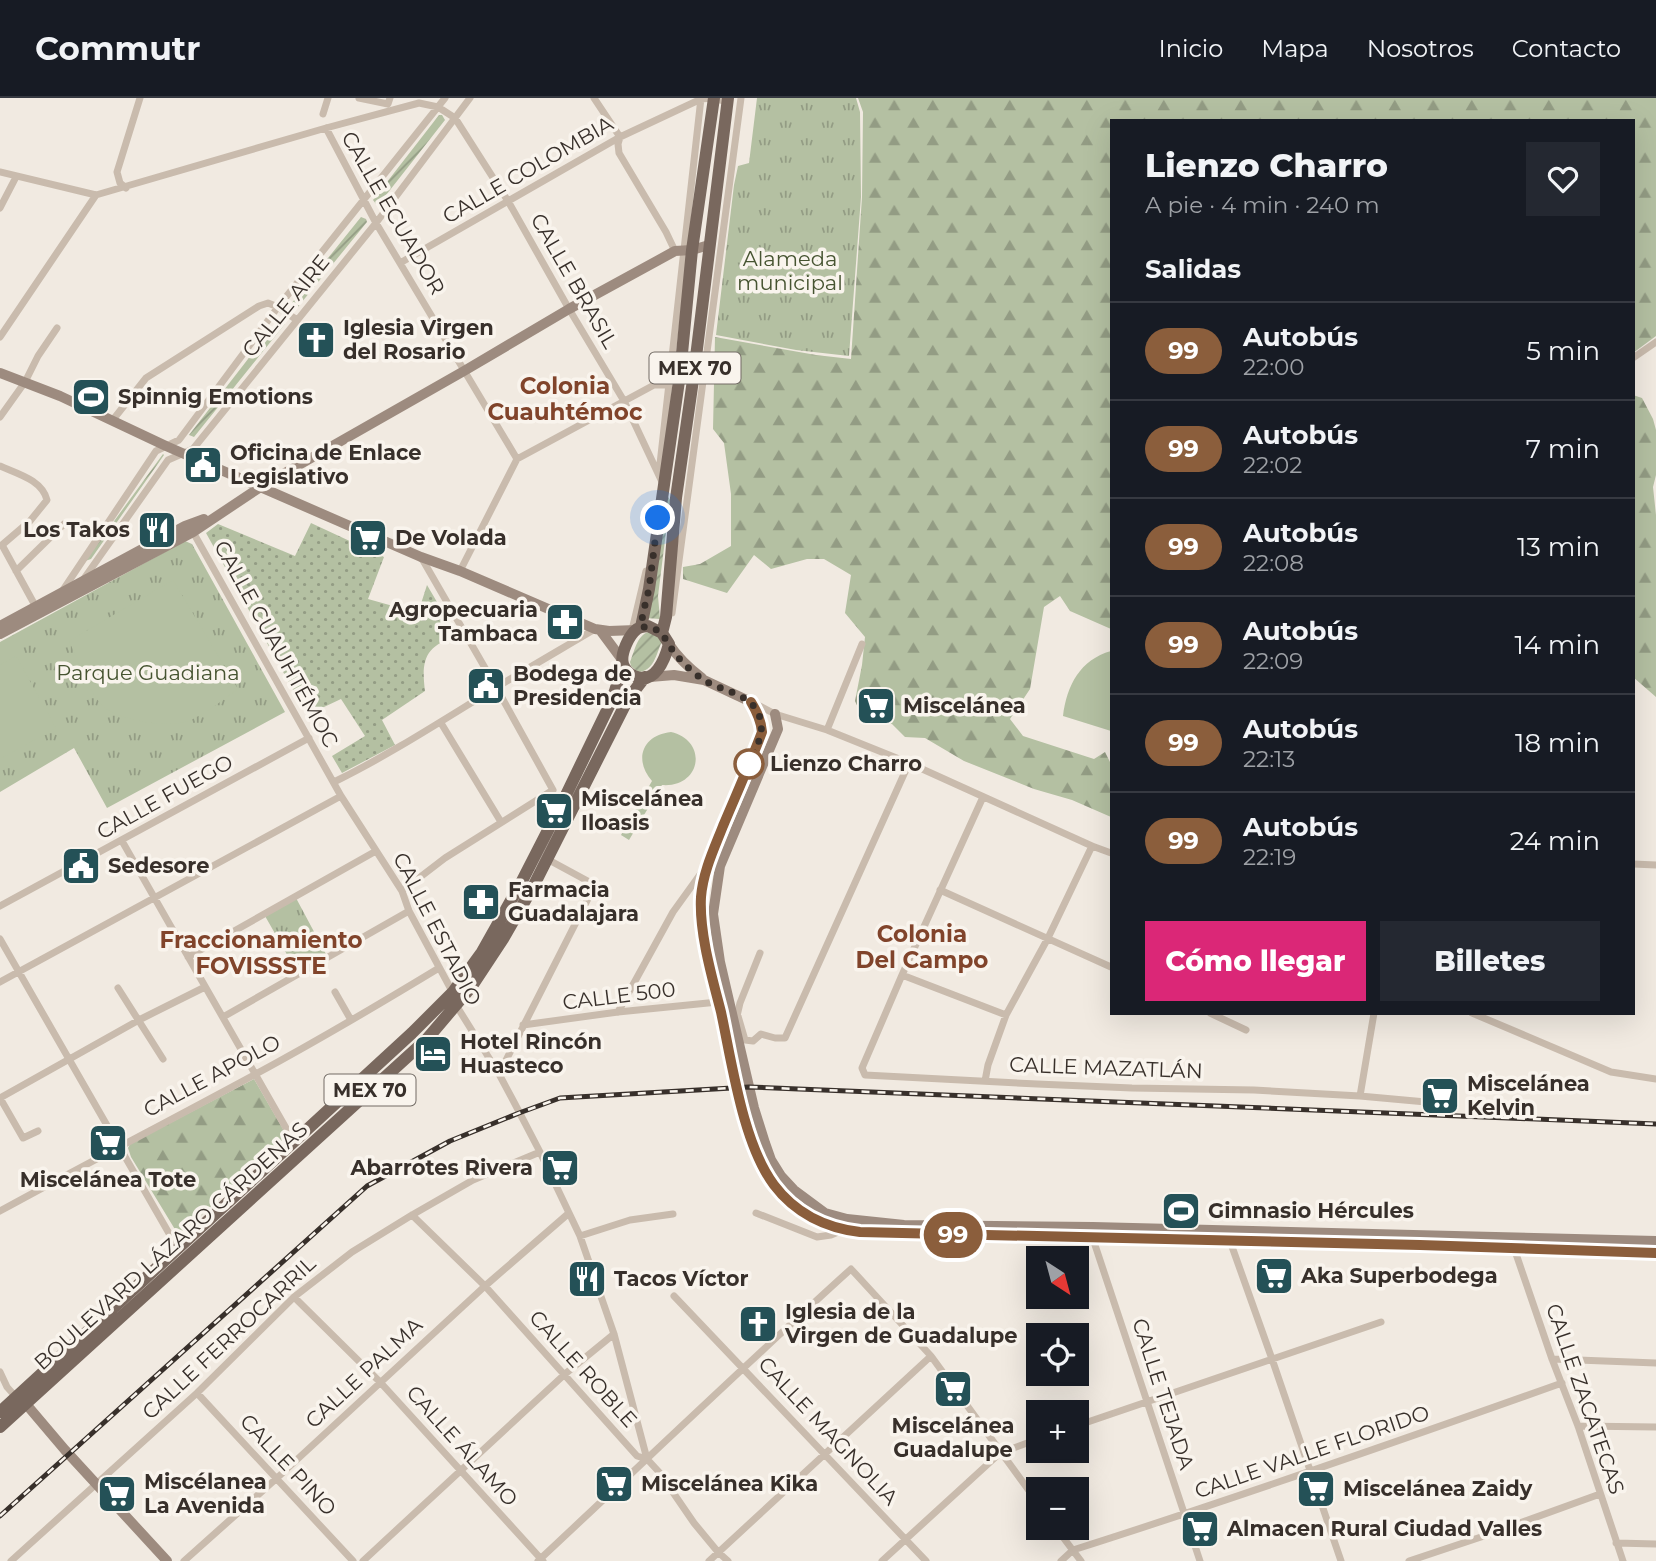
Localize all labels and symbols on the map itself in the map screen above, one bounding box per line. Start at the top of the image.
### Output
street label: CALLE COLOMBIA [438,110,618,229]
street label: CALLE ECUADOR [337,127,450,299]
street label: CALLE BRASIL [526,209,623,353]
park label: Alameda municipal [737,246,843,295]
street label: CALLE AIRE [237,249,335,362]
place label: Iglesia Virgen del Rosario [343,315,494,364]
church icon: Iglesia Virgen del Rosario [295,319,337,361]
road number: MEX 70 [650,352,740,384]
district label: Colonia Cuauhtémoc [487,372,643,426]
sports icon: Spinnig Emotions [70,376,112,418]
place label: Spinnig Emotions [118,384,313,409]
place label: Oficina de Enlace Legislativo [230,440,422,489]
public building icon: Oficina de Enlace Legislativo [182,444,224,486]
your location [640,500,675,535]
restaurant icon: Los Takos [136,509,178,551]
place label: Los Takos [23,517,130,542]
supermarket icon: De Volada [347,517,389,559]
place label: De Volada [395,525,507,550]
street label: CALLE CUAUHTÉMOC [209,536,344,751]
place label: Agropecuaria Tambaca [388,597,538,646]
pharmacy icon: Agropecuaria Tambaca [544,601,586,643]
park label: Parque Guadiana [56,660,240,685]
place label: Bodega de Presidencia [513,661,642,710]
public building icon: Bodega de Presidencia [465,665,507,707]
supermarket icon: Miscelánea [855,685,897,727]
place label: Miscelánea [903,693,1026,718]
street label: CALLE FUEGO [92,749,237,844]
marker: Lienzo Charro [734,749,764,779]
place label: Lienzo Charro [770,751,922,776]
place label: Miscelánea Iloasis [581,786,704,835]
supermarket icon: Miscelánea Iloasis [533,790,575,832]
public building icon: Sedesore [60,845,102,887]
street label: CALLE ESTADIO [388,848,487,1009]
place label: Sedesore [108,853,209,878]
place label: Farmacia Guadalajara [508,877,639,926]
pharmacy icon: Farmacia Guadalajara [460,881,502,923]
district label: Colonia Del Campo [856,920,988,974]
district label: Fraccionamiento FOVISSSTE [160,926,362,980]
street label: CALLE 500 [561,976,677,1015]
street label: CALLE APOLO [139,1029,284,1122]
place label: Hotel Rincón Huasteco [460,1029,602,1078]
hotel icon: Hotel Rincón Huasteco [412,1033,454,1075]
street label: CALLE MAZATLÁN [1009,1052,1203,1083]
place label: Miscelánea Kelvin [1467,1071,1590,1120]
road number: MEX 70 [324,1074,416,1106]
supermarket icon: Miscelánea Kelvin [1419,1075,1461,1117]
street label: BOULEVARD LÁZARO CÁRDENAS [29,1116,312,1375]
supermarket icon: Miscelánea Tote [87,1122,129,1164]
supermarket icon: Abarrotes Rivera [539,1147,581,1189]
place label: Abarrotes Rivera [349,1155,533,1180]
place label: Miscelánea Tote [20,1167,196,1192]
sports icon: Gimnasio Hércules [1160,1190,1202,1232]
place label: Gimnasio Hércules [1208,1198,1414,1223]
line badge: 99 [922,1212,984,1258]
north arrow [1026,1246,1088,1309]
street label: CALLE FERROCARRIL [137,1250,321,1424]
supermarket icon: Aka Superbodega [1253,1255,1295,1297]
restaurant icon: Tacos Víctor [566,1258,608,1300]
place label: Aka Superbodega [1300,1263,1498,1288]
place label: Tacos Víctor [614,1266,749,1291]
place label: Iglesia de la Virgen de Guadalupe [784,1299,1018,1348]
street label: CALLE ZACATECAS [1541,1300,1630,1497]
church icon: Iglesia de la Virgen de Guadalupe [737,1303,779,1345]
street label: CALLE ROBLE [524,1305,642,1432]
street label: CALLE PALMA [300,1312,428,1433]
street label: CALLE TEJADA [1127,1315,1200,1473]
street label: CALLE MAGNOLIA [753,1351,904,1511]
supermarket icon: Miscelánea Guadalupe [932,1368,974,1410]
street label: CALLE ÁLAMO [402,1380,523,1511]
street label: CALLE VALLE FLORIDO [1191,1400,1432,1503]
street label: CALLE PINO [235,1409,342,1521]
place label: Miscelánea Guadalupe [892,1413,1014,1462]
supermarket icon: Miscelánea Kika [593,1463,635,1505]
supermarket icon: Miscelánea Zaidy [1295,1468,1337,1510]
place label: Miscélanea La Avenida [144,1469,267,1518]
place label: Miscelánea Kika [641,1471,818,1496]
supermarket icon: Miscélanea La Avenida [96,1473,138,1515]
place label: Miscelánea Zaidy [1343,1476,1533,1501]
supermarket icon: Almacen Rural Ciudad Valles [1179,1508,1221,1550]
place label: Almacen Rural Ciudad Valles [1226,1516,1542,1541]

